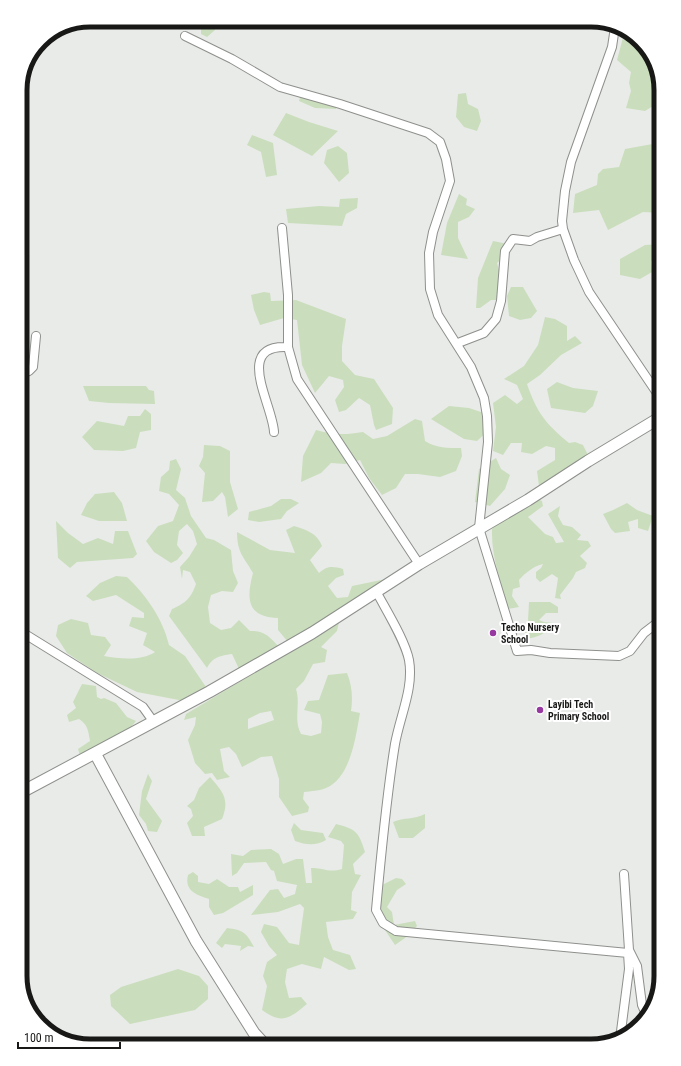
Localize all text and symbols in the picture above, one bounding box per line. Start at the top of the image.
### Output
place label: Techo Nursery School [501,622,560,645]
marker: Techo Nursery School [488,628,498,638]
place label: Layibi Tech Primary School [548,699,609,722]
marker: Layibi Tech Primary School [535,705,545,715]
scale bar [18,1024,120,1050]
text: 100 m [24,1031,54,1045]

